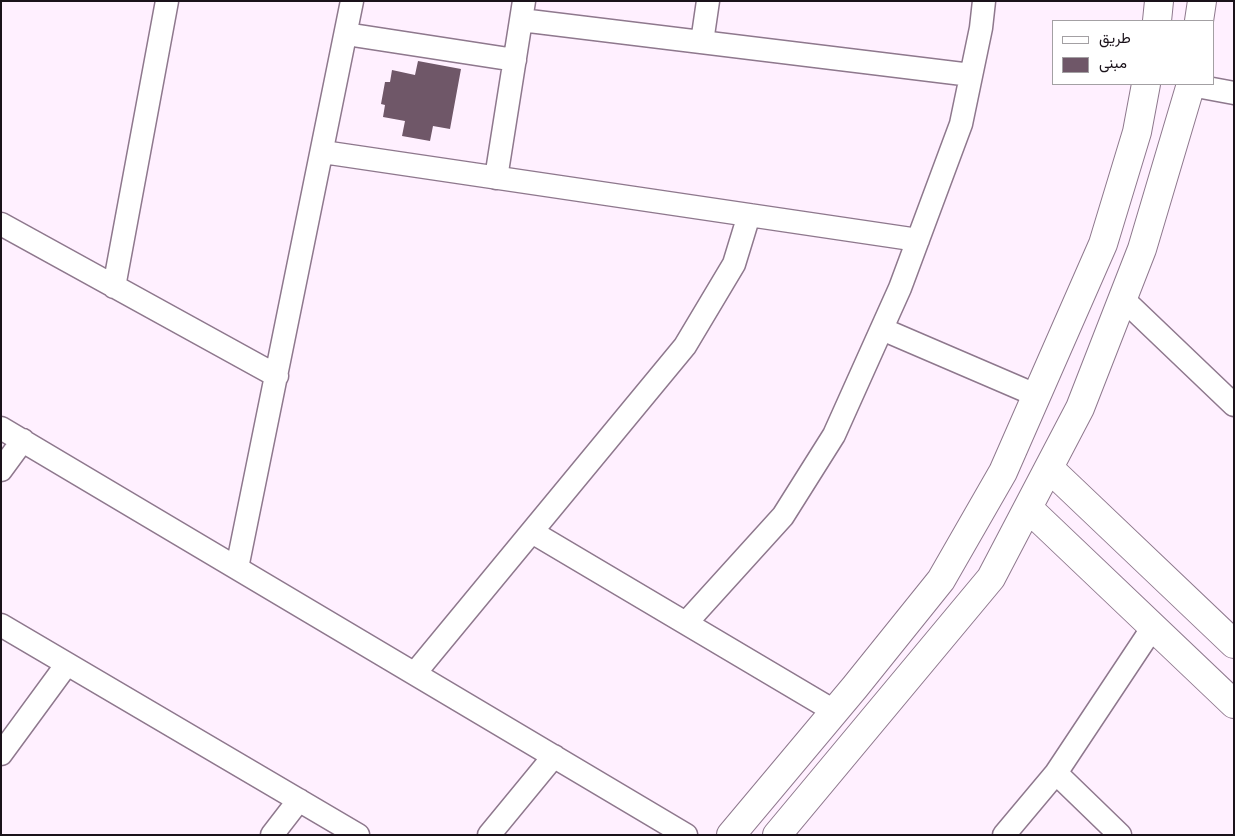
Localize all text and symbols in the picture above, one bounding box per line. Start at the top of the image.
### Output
legend [1052,20,1215,85]
text: طريق [1099,29,1131,47]
text: مبنى [1099,54,1127,72]

